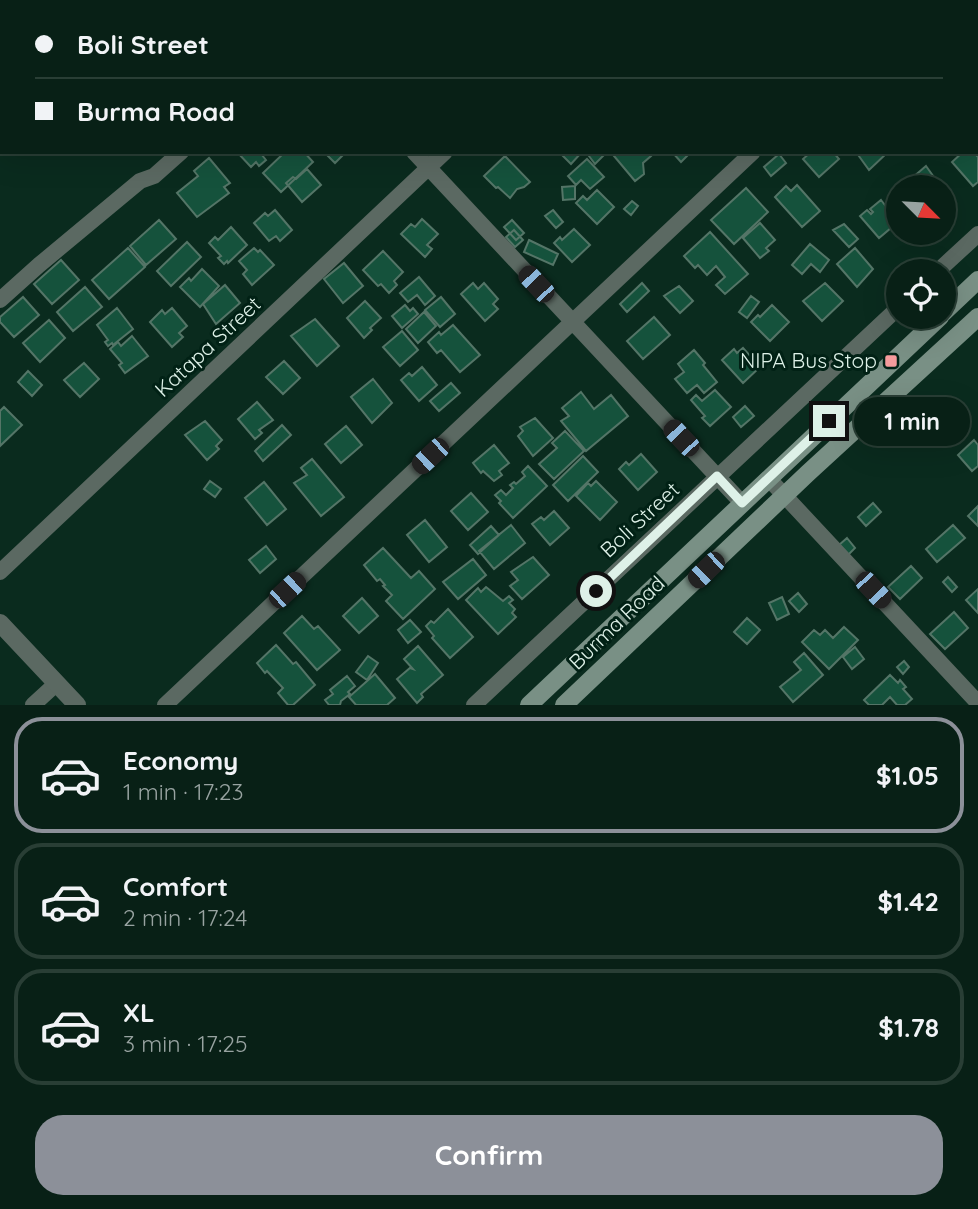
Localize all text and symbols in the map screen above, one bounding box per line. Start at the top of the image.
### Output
text: Boli Street [77,28,209,61]
text: Burma Road [77,95,235,128]
north arrow [886,175,956,245]
map controls [886,175,956,329]
button: locate [886,259,956,329]
car [514,261,559,307]
street label: Katapa Street [149,291,266,402]
place label: NIPA Bus Stop [740,347,877,373]
marker: NIPA Bus Stop [883,353,899,369]
callout: 1 min [854,396,969,446]
route end [813,405,845,437]
text: 1 min [884,407,940,436]
car [659,415,704,461]
car [408,434,453,478]
street label: Boli Street [594,476,684,562]
car [684,548,729,592]
car [851,567,896,613]
car [265,568,310,612]
street label: Burma Road [563,570,670,675]
route start [580,575,612,607]
icon: car [39,744,102,807]
text: Economy [123,744,238,777]
text: $1.05 [876,759,939,792]
text: 1 min · 17:23 [123,777,243,806]
icon: car [39,870,102,933]
text: Comfort [123,870,228,903]
text: $1.42 [878,885,939,918]
text: 2 min · 17:24 [123,903,247,932]
icon: car [39,996,102,1059]
text: XL [123,996,155,1029]
text: $1.78 [878,1011,939,1044]
text: 3 min · 17:25 [123,1029,247,1058]
button: Confirm [35,1115,943,1195]

